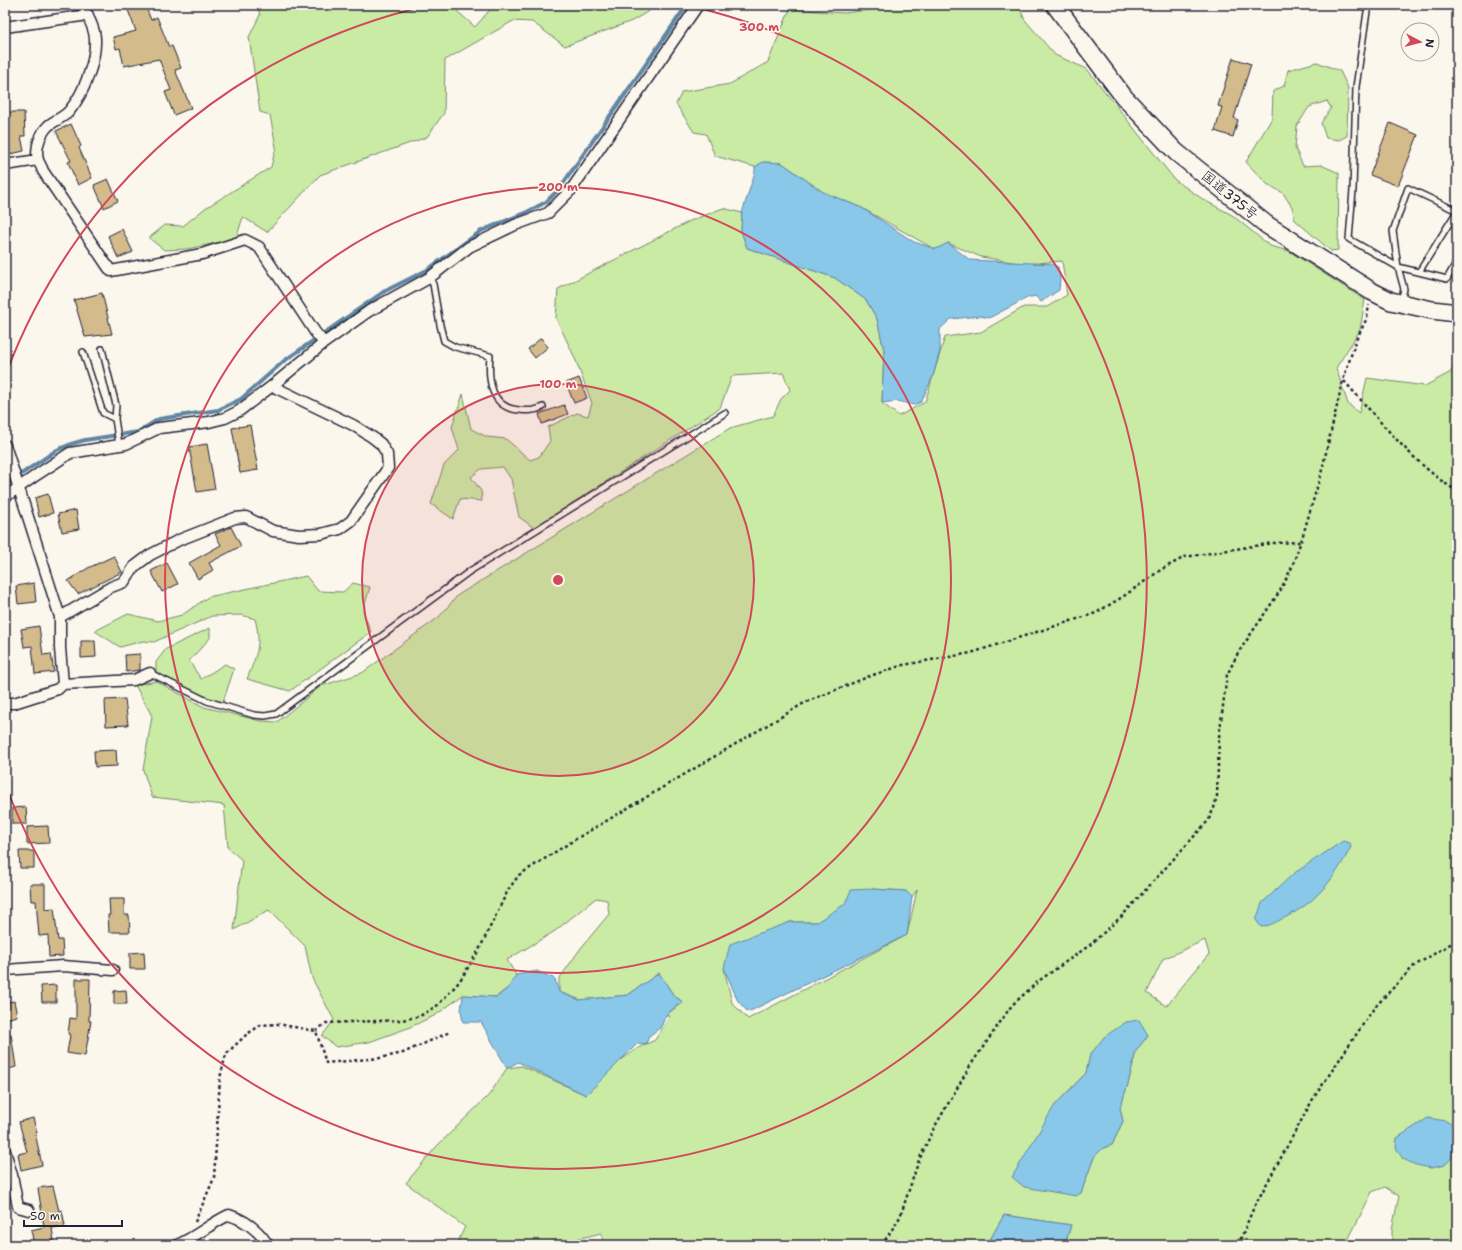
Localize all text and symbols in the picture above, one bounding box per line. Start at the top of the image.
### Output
text: 300 m [739,19,779,35]
north arrow [1400,22,1440,62]
text: N [1421,38,1437,49]
street label: 国道375号 [1198,166,1262,224]
text: 200 m [538,179,578,195]
text: 100 m [540,376,577,392]
centre of rings [551,573,565,587]
scale bar [24,1202,122,1228]
text: 50 m [30,1208,60,1224]

